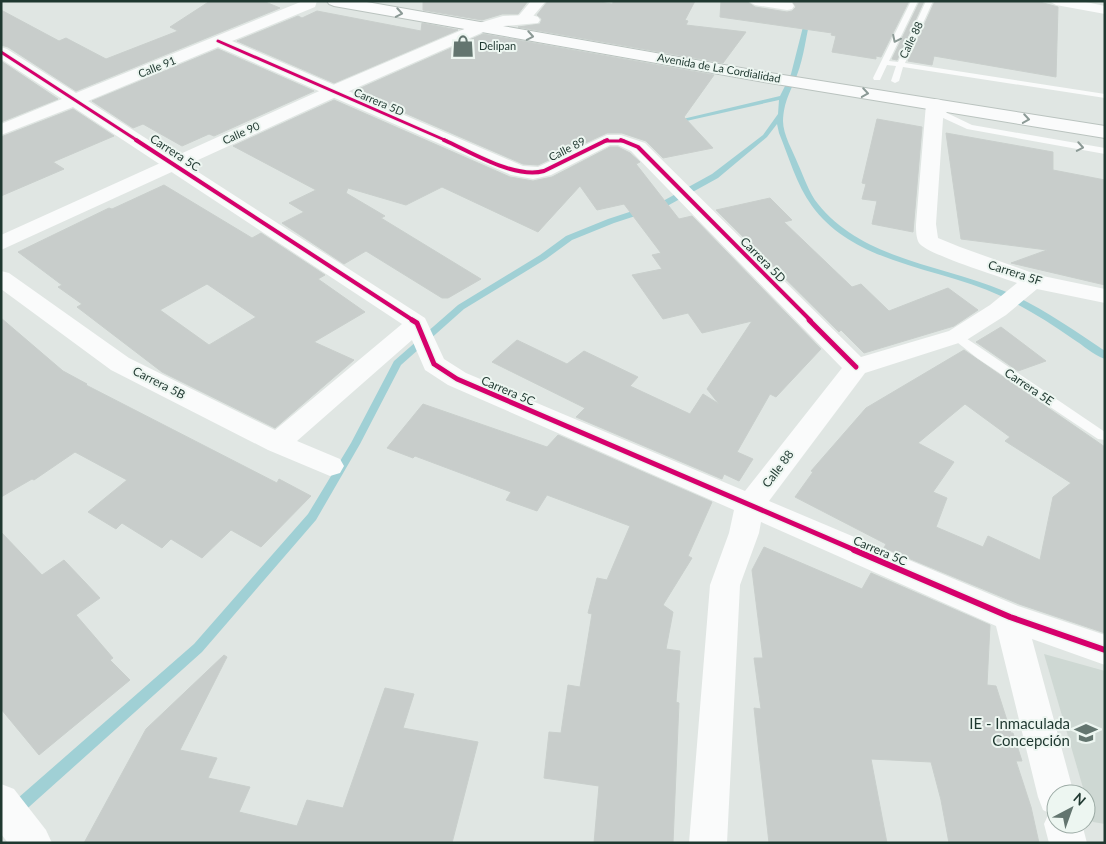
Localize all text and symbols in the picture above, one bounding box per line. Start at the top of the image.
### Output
one-way arrow [394,7,403,17]
street label: Calle 88 [896,19,925,60]
one-way arrow [526,30,534,40]
shop icon: Delipan [450,33,476,59]
one-way arrow [892,34,902,43]
place label: Delipan [479,39,516,52]
street label: Avenida de La Cordialidad [656,50,782,85]
street label: Calle 91 [136,53,178,80]
street label: Carrera 5D [352,85,406,118]
one-way arrow [861,87,870,97]
one-way arrow [1021,114,1030,124]
street label: Calle 90 [220,118,262,146]
street label: Carrera 5C [147,131,203,174]
street label: Calle 89 [546,134,587,163]
one-way arrow [1075,142,1084,152]
street label: Carrera 5D [737,234,789,286]
street label: Carrera 5F [986,257,1044,288]
street label: Carrera 5B [130,363,188,402]
street label: Carrera 5E [1002,365,1057,408]
street label: Carrera 5C [479,372,537,409]
street label: Calle 88 [759,447,797,490]
street label: Carrera 5C [851,532,909,569]
place label: IE - Inmaculada Concepción [969,714,1070,749]
school or university icon: IE - Inmaculada Concepción [1073,720,1099,746]
north arrow [1046,784,1096,834]
text: N [1070,789,1090,809]

